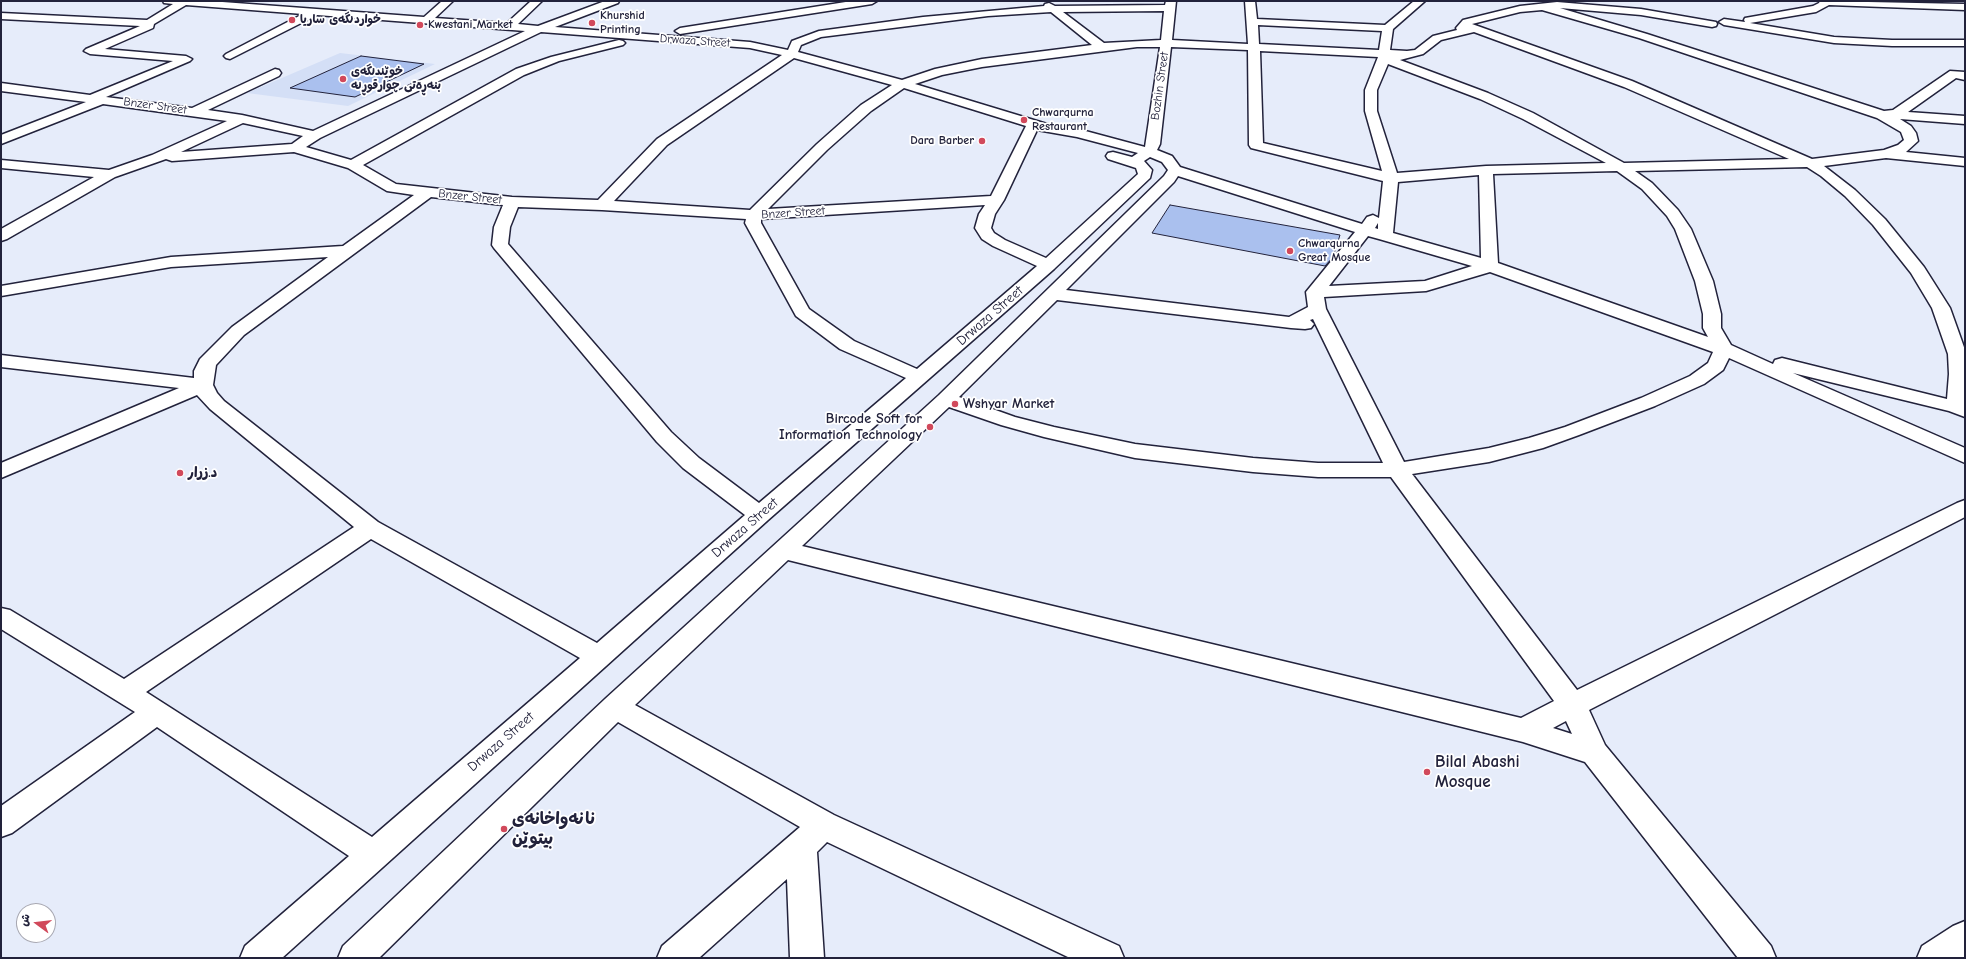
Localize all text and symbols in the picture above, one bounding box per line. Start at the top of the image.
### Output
place label: Khurshid Printing [600,9,645,37]
place label: خواردنگەی ساریا [300,13,381,27]
marker: خواردنگەی ساریا [287,15,297,25]
place label: Kwestani Market [428,18,513,32]
marker: Khurshid Printing [587,18,597,28]
marker: Kwestani Market [415,20,425,30]
street label: Drwaza Street [659,31,731,51]
street label: Bozhin Street [1148,51,1172,121]
place label: خوێندنگەی بنەڕەتی چوارقوڕنە [351,65,441,93]
marker: خوێندنگەی بنەڕەتی چوارقوڕنە [338,74,348,84]
street label: Bnzer Street [122,94,188,118]
place label: Chwarqurna Restaurant [1032,106,1094,134]
marker: Chwarqurna Restaurant [1019,115,1029,125]
place label: Dara Barber [910,134,974,148]
marker: Dara Barber [977,136,987,146]
street label: Bnzer Street [438,187,502,207]
street label: Bnzer Street [761,204,825,222]
place label: Chwarqurna Great Mosque [1298,237,1370,265]
marker: Chwarqurna Great Mosque [1285,246,1295,256]
street label: Drwaza Street [953,283,1027,349]
place label: Wshyar Market [963,396,1054,412]
marker: Wshyar Market [950,399,960,409]
place label: Bircode Soft for Information Technology [779,411,922,444]
marker: Bircode Soft for Information Technology [925,422,935,432]
place label: د.زرار [188,465,217,481]
marker: د.زرار [175,468,185,478]
street label: Drwaza Street [708,495,782,561]
street label: Drwaza Street [464,709,538,775]
place label: Bilal Abashi Mosque [1435,752,1520,792]
marker: Bilal Abashi Mosque [1422,767,1432,777]
place label: نانەواخانەی بیتوێن [512,809,595,849]
marker: نانەواخانەی بیتوێن [499,824,509,834]
north arrow [16,903,56,943]
text: ش [17,913,33,928]

